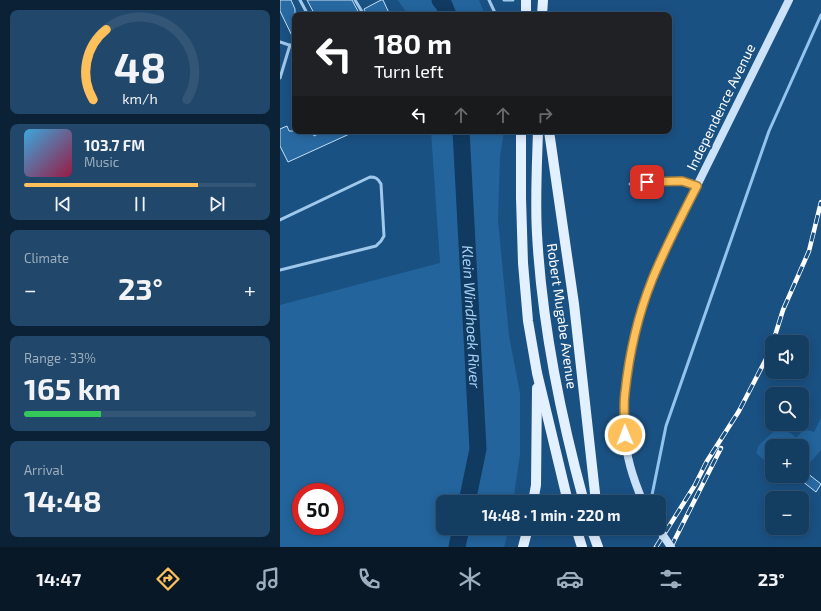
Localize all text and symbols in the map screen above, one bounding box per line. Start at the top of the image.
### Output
text: 180 m [374,26,452,60]
icon: left [308,28,360,80]
text: 48 [114,41,166,91]
street label: Independence Avenue [682,41,759,173]
text: Turn left [374,60,444,82]
text: km/h [122,90,158,107]
icon: left [408,104,430,126]
icon: ahead [450,104,472,126]
icon: ahead [492,104,514,126]
icon: right [534,104,556,126]
text: 103.7 FM [84,136,145,154]
text: Music [84,154,119,170]
pin [630,165,664,199]
icon: arrive [636,171,658,193]
icon: previous [52,193,74,215]
icon: pause [129,193,151,215]
icon: next [206,193,228,215]
street label: Robert Mugabe Avenue [544,242,581,390]
water label: Klein Windhoek River [459,245,485,390]
text: Climate [24,250,69,266]
text: 23° [118,270,163,306]
text: − [24,276,37,302]
text: + [244,276,256,302]
map controls [765,335,809,535]
button: sound [765,335,809,379]
text: Range · 33% [24,350,96,366]
text: 165 km [24,370,121,406]
button: search [765,387,809,431]
position arrow [604,414,646,456]
button: + [765,439,809,483]
text: Arrival [24,462,64,478]
text: 14:48 [24,482,102,518]
speed limit sign: 50 [292,483,344,535]
button: − [765,491,809,535]
text: 14:48 · 1 min · 220 m [482,506,620,524]
icon: directions [154,565,182,593]
icon: music [254,565,282,593]
icon: phone [355,565,383,593]
icon: climate [456,565,484,593]
icon: car [556,565,584,593]
icon: filters [657,565,685,593]
text: 14:47 [36,568,81,590]
text: 23° [758,568,785,590]

